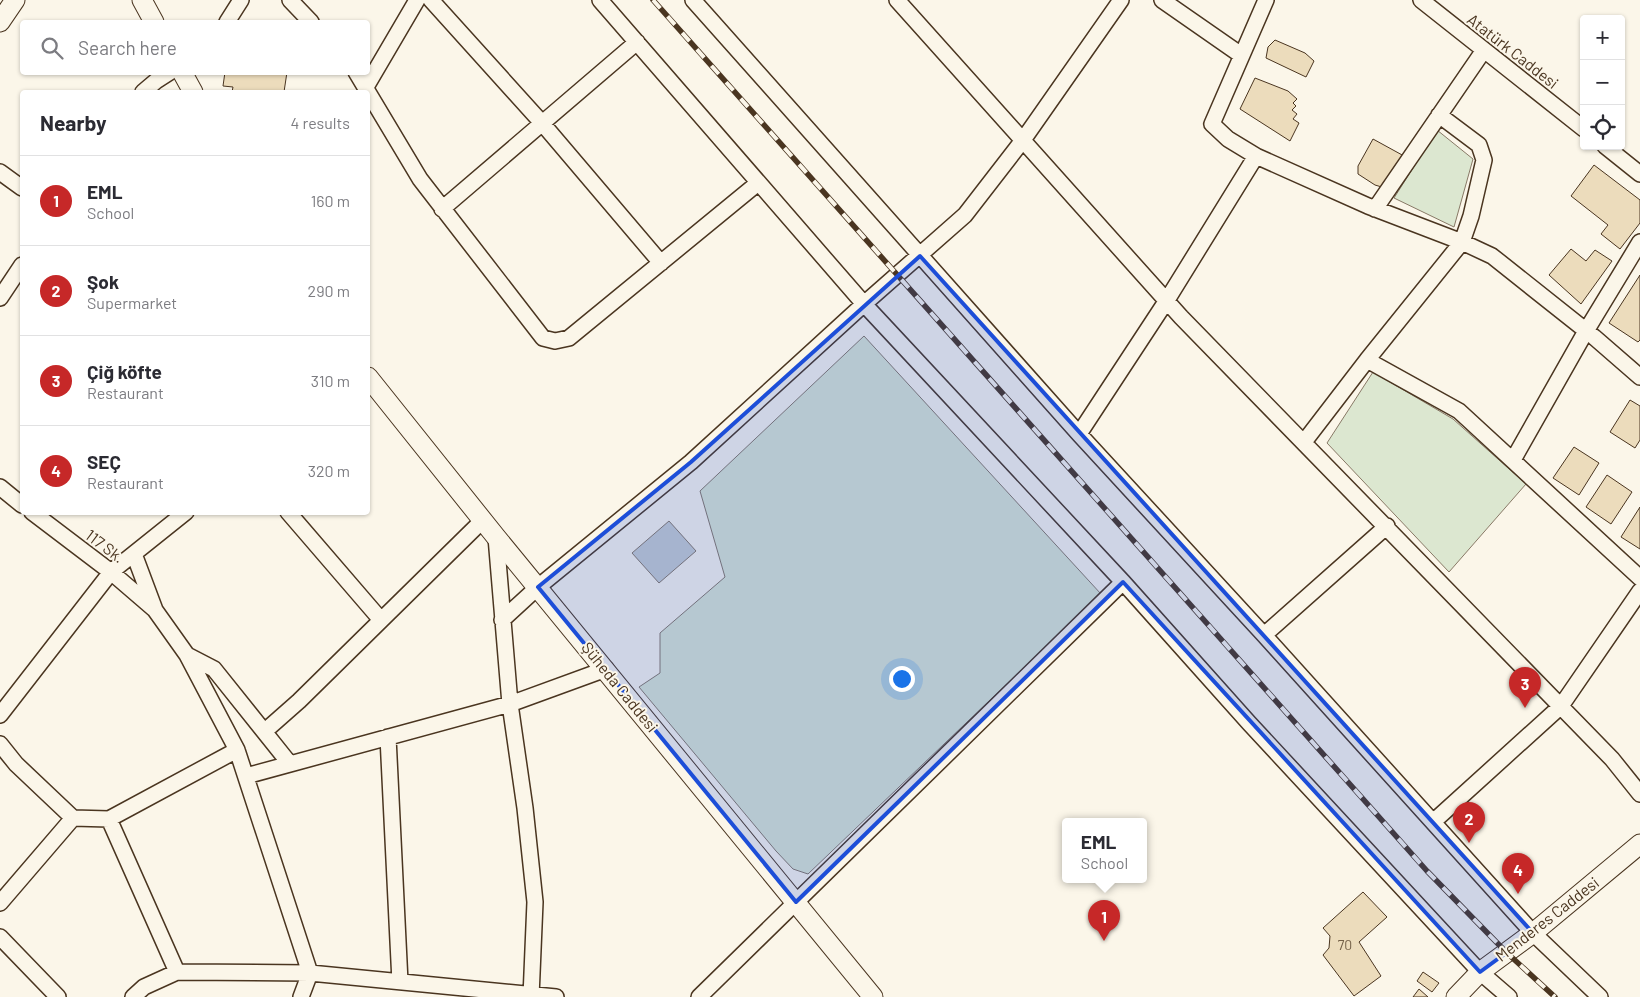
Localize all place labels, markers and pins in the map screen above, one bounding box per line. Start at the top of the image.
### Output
pin: 3 [1509,667,1541,708]
pin: 2 [1453,802,1485,843]
pin: 4 [1502,853,1534,894]
pin: 1 [1088,900,1120,941]

